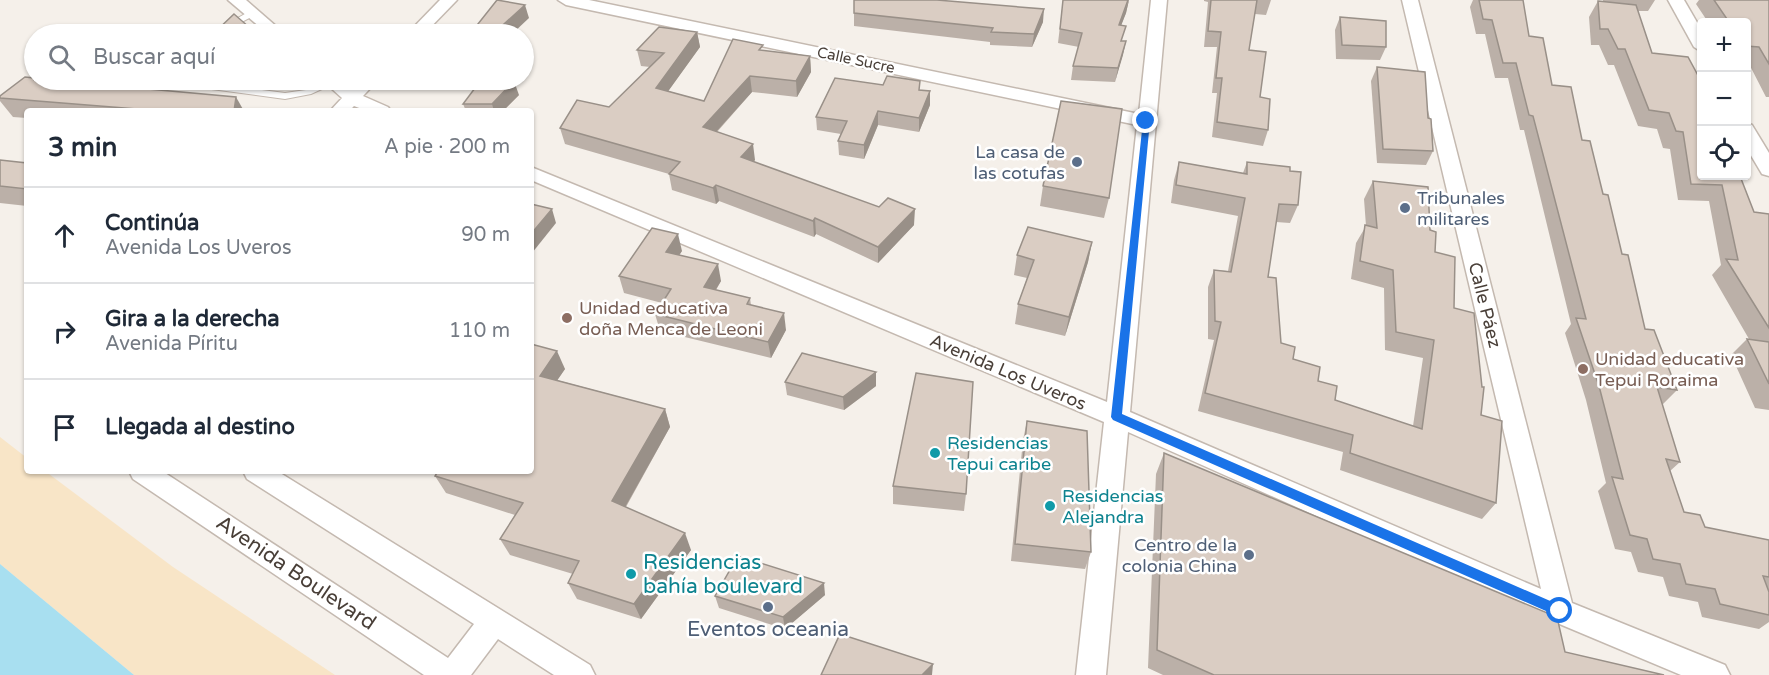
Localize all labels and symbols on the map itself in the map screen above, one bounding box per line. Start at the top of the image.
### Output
street label: Calle Sucre [816,43,896,77]
route end [1132,107,1158,133]
place label: La casa de las cotufas [974,141,1065,184]
marker: La casa de las cotufas [1070,155,1084,169]
place label: Tribunales militares [1417,187,1505,230]
marker: Tribunales militares [1398,201,1412,215]
street label: Calle Páez [1464,260,1506,350]
place label: Unidad educativa doña Menca de Leoni [579,297,763,340]
marker: Unidad educativa doña Menca de Leoni [560,311,574,325]
street label: Avenida Los Uveros [926,329,1090,415]
place label: Unidad educativa Tepui Roraima [1595,348,1744,391]
marker: Unidad educativa Tepui Roraima [1576,362,1590,376]
place label: Residencias Tepui caribe [947,432,1051,475]
marker: Residencias Tepui caribe [928,446,942,460]
place label: Residencias Alejandra [1062,485,1163,528]
marker: Residencias Alejandra [1043,499,1057,513]
street label: Avenida Boulevard [211,510,381,636]
place label: Centro de la colonia China [1122,534,1237,577]
marker: Centro de la colonia China [1242,548,1256,562]
place label: Residencias bahía boulevard [643,550,803,599]
marker: Residencias bahía boulevard [624,567,638,581]
route start [1546,597,1572,623]
marker: Eventos oceania [761,600,775,614]
place label: Eventos oceania [687,617,849,642]

